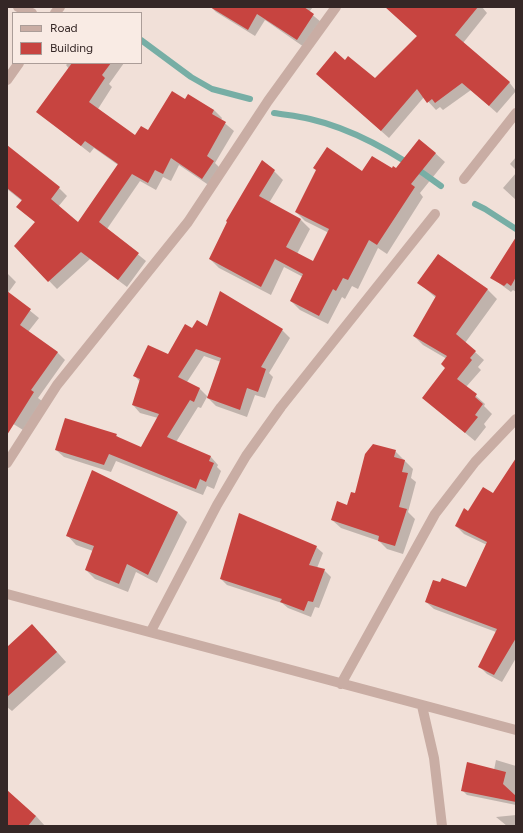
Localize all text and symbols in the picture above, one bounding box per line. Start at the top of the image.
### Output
legend [12,12,142,64]
text: Road [50,21,78,35]
text: Building [50,41,93,55]

